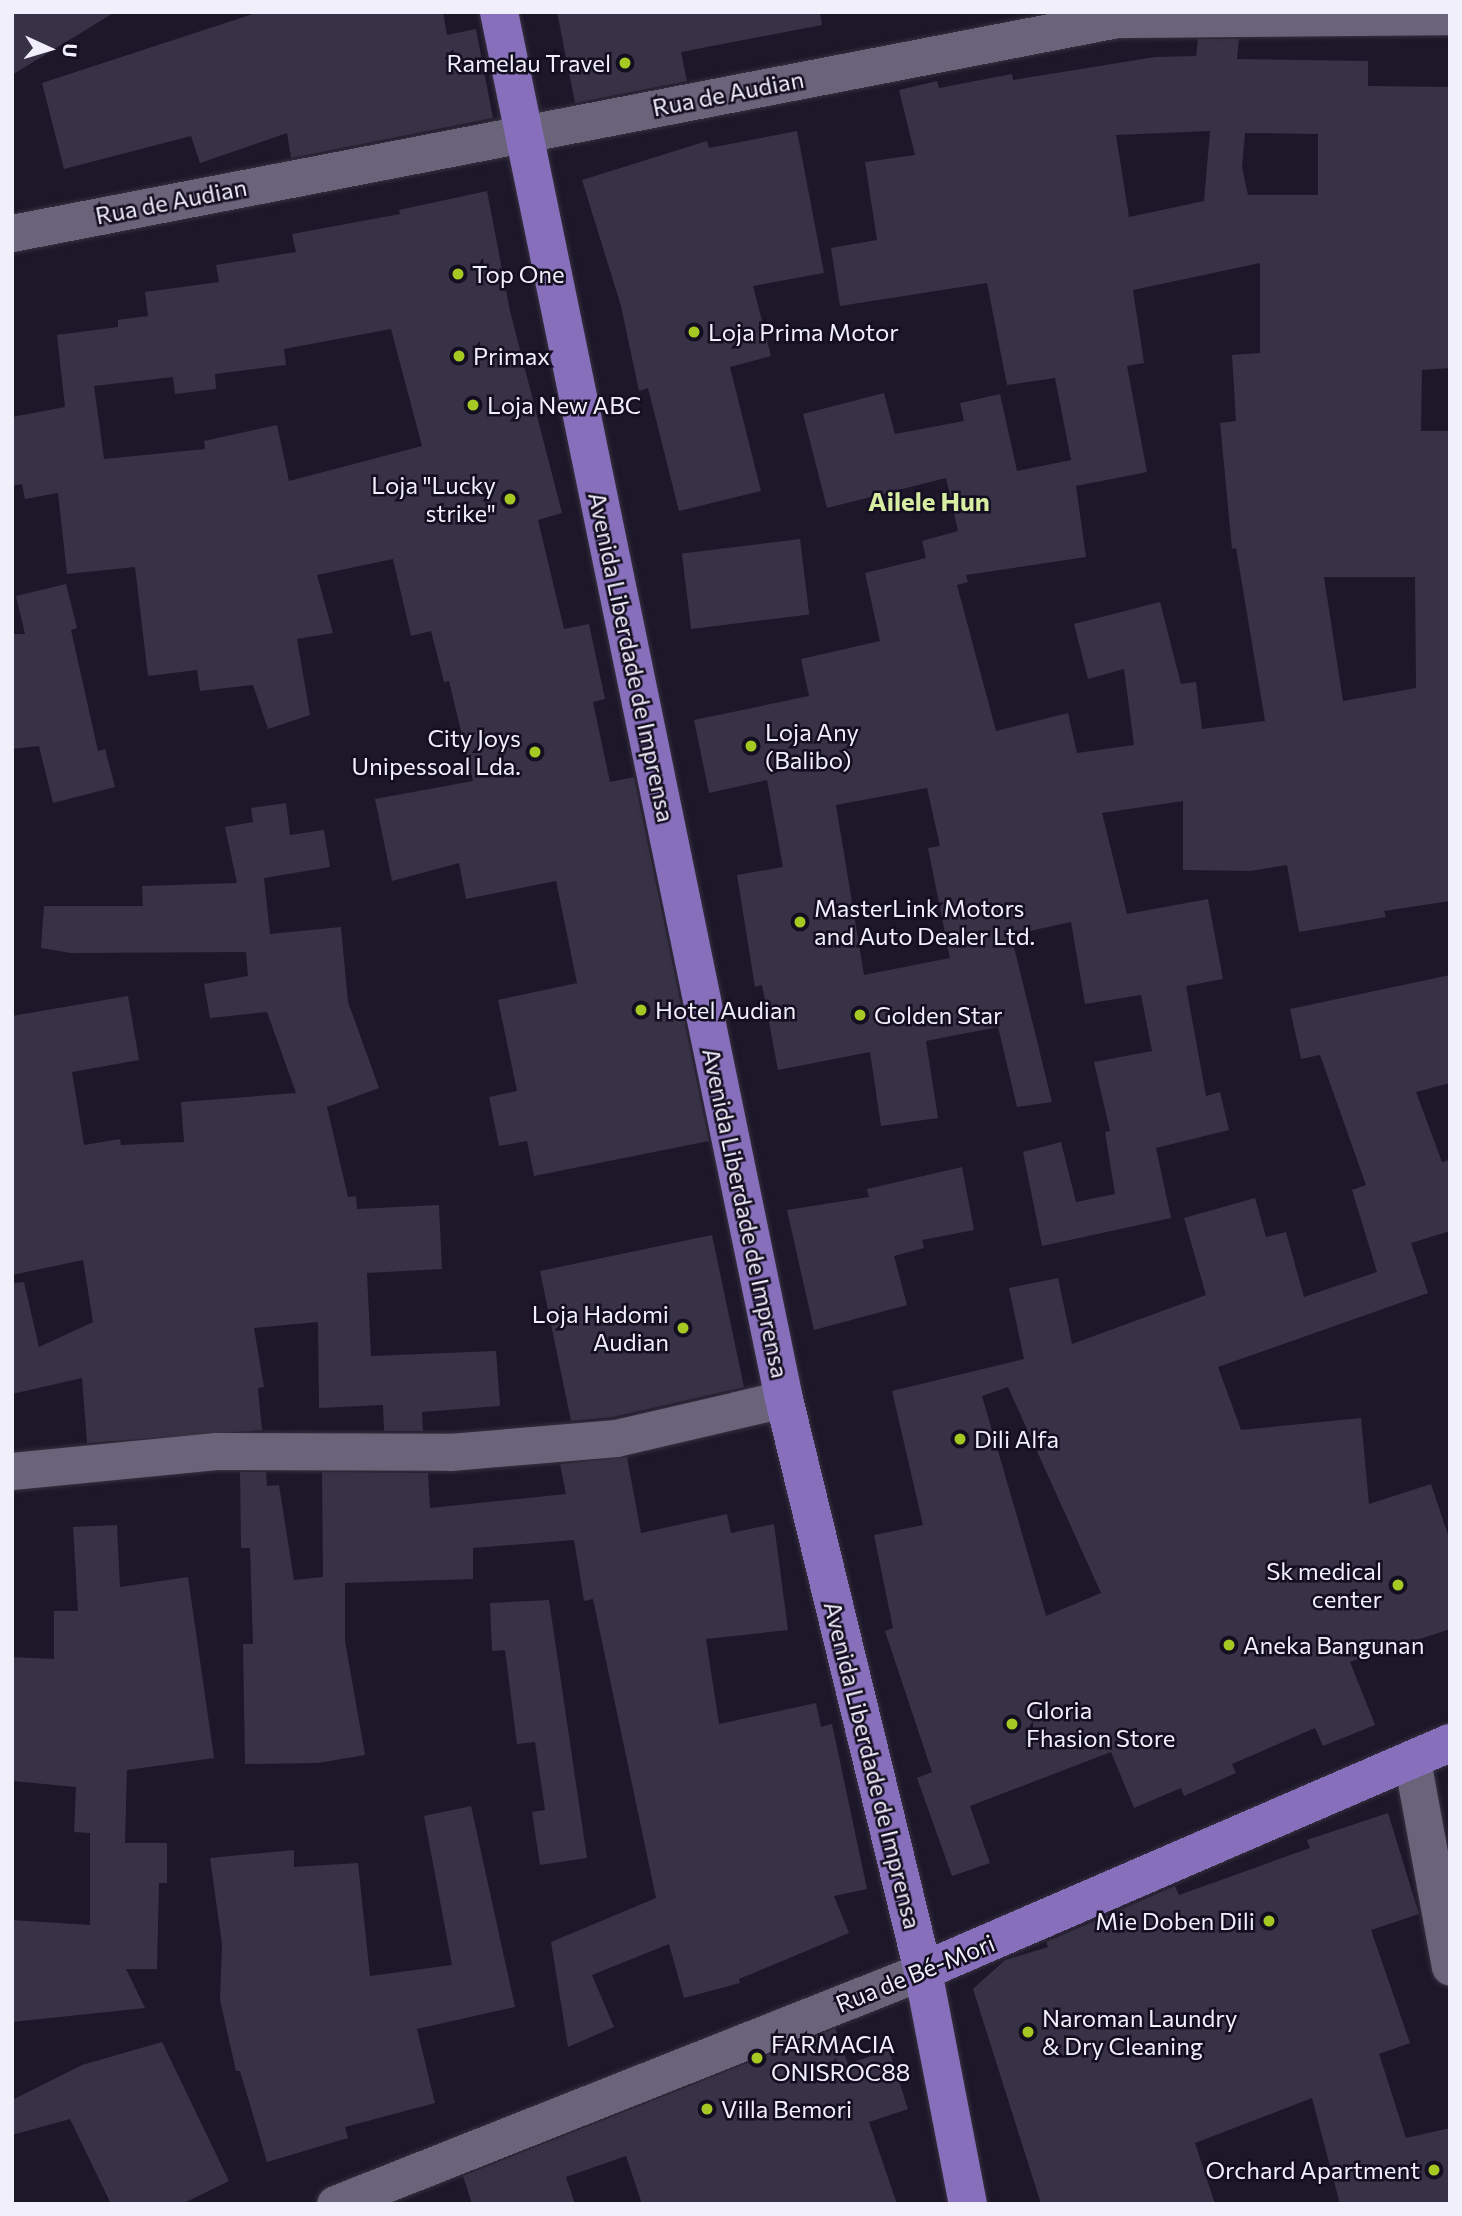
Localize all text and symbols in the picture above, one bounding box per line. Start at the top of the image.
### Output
north arrow [14,14,84,84]
text: U [58,43,82,58]
place label: Ramelau Travel [447,49,611,77]
marker: Ramelau Travel [617,55,633,71]
street label: Rua de Audian [650,64,806,122]
street label: Rua de Audian [93,172,249,230]
place label: Top One [472,260,565,288]
marker: Top One [450,266,466,282]
place label: Loja Prima Motor [708,318,899,346]
marker: Loja Prima Motor [686,324,702,340]
place label: Primax [473,342,550,370]
marker: Primax [451,348,467,364]
place label: Loja New ABC [487,391,641,419]
marker: Loja New ABC [465,397,481,413]
place label: Loja "Lucky strike" [371,471,496,527]
district label: Ailele Hun [868,485,990,517]
street label: Avenida Liberdade de Imprensa [583,489,681,825]
marker: Loja "Lucky strike" [502,491,518,507]
place label: Loja Any (Balibo) [765,718,859,774]
place label: City Joys Unipessoal Lda. [351,724,521,780]
marker: Loja Any (Balibo) [743,738,759,754]
marker: City Joys Unipessoal Lda. [527,744,543,760]
place label: MasterLink Motors and Auto Dealer Ltd. [814,894,1035,950]
marker: MasterLink Motors and Auto Dealer Ltd. [792,914,808,930]
place label: Hotel Audian [655,996,796,1024]
place label: Golden Star [874,1001,1003,1029]
marker: Hotel Audian [633,1002,649,1018]
marker: Golden Star [852,1007,868,1023]
street label: Avenida Liberdade de Imprensa [697,1045,795,1381]
place label: Loja Hadomi Audian [532,1300,669,1356]
marker: Loja Hadomi Audian [675,1320,691,1336]
place label: Dili Alfa [974,1425,1059,1453]
marker: Dili Alfa [952,1431,968,1447]
place label: Sk medical center [1266,1557,1382,1613]
marker: Sk medical center [1388,1575,1408,1595]
street label: Avenida Liberdade de Imprensa [818,1598,928,1932]
place label: Aneka Bangunan [1243,1631,1424,1659]
marker: Aneka Bangunan [1221,1637,1237,1653]
place label: Gloria Fhasion Store [1026,1696,1176,1752]
marker: Gloria Fhasion Store [1004,1716,1020,1732]
place label: Mie Doben Dili [1095,1907,1255,1935]
marker: Mie Doben Dili [1261,1913,1277,1929]
street label: Rua de Bé-Mori [831,1928,999,2018]
place label: Naroman Laundry & Dry Cleaning [1042,2004,1237,2060]
marker: Naroman Laundry & Dry Cleaning [1020,2024,1036,2040]
place label: FARMACIA ONISROC88 [771,2030,910,2086]
marker: FARMACIA ONISROC88 [749,2050,765,2066]
place label: Villa Bemori [721,2095,852,2123]
marker: Villa Bemori [699,2101,715,2117]
place label: Orchard Apartment [1205,2156,1420,2184]
marker: Orchard Apartment [1426,2162,1442,2178]

